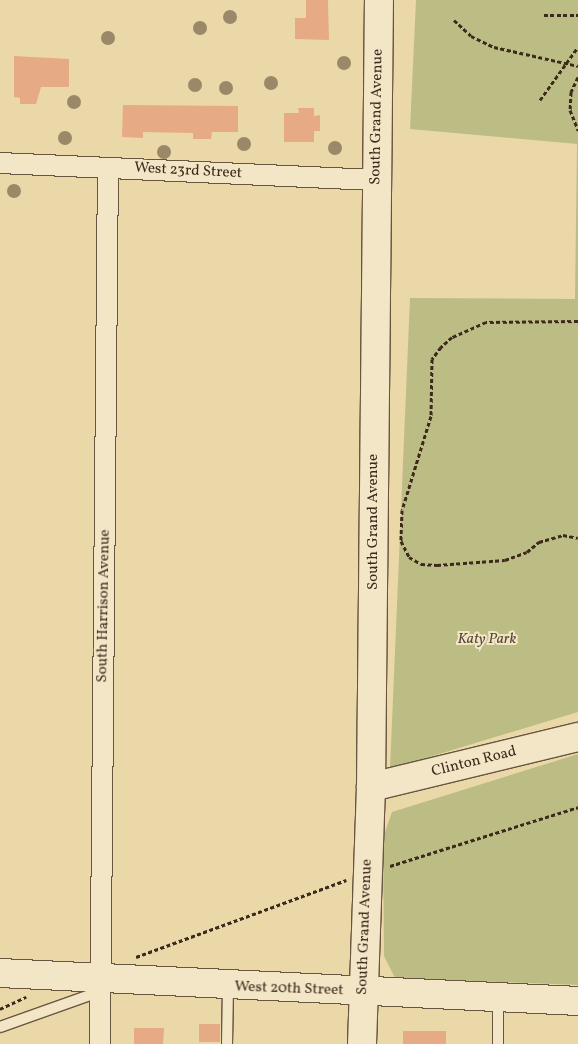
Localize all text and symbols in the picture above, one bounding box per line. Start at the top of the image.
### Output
street label: South Grand Avenue [367,49,387,185]
street label: West 23rd Street [134,159,242,183]
street label: South Grand Avenue [365,454,383,590]
street label: South Harrison Avenue [94,529,114,683]
park label: Katy Park [458,631,516,649]
street label: Clinton Road [430,743,518,781]
street label: South Grand Avenue [354,859,376,995]
street label: West 20th Street [234,978,344,1000]

